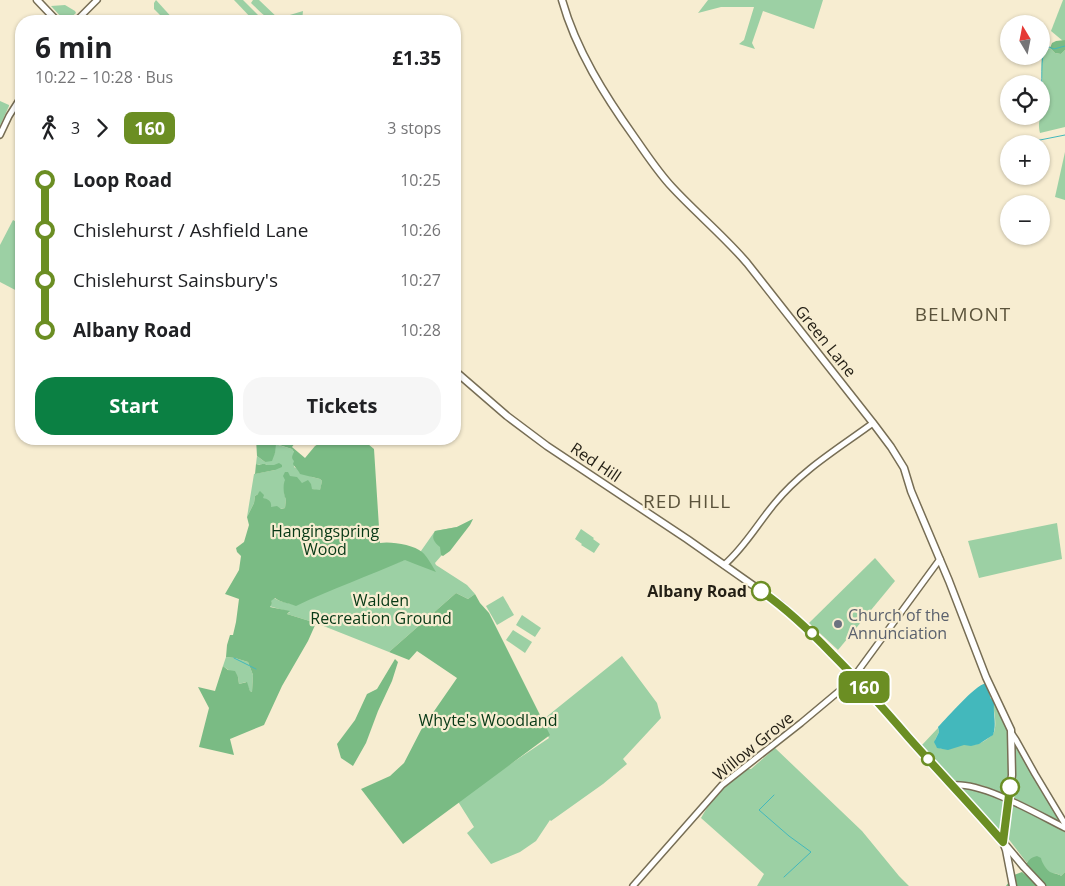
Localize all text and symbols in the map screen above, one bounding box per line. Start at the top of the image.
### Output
north arrow [1000,15,1050,65]
map controls [1000,15,1050,245]
text: 6 min [35,28,113,66]
text: £1.35 [392,45,441,71]
text: 10:22 – 10:28 · Bus [35,66,173,88]
button: locate [1000,75,1050,125]
icon: walk [35,114,63,142]
icon: forward [88,114,116,142]
text: 160 [134,116,165,140]
text: 3 [71,117,80,139]
text: 3 stops [387,117,441,139]
button: + [1000,135,1050,185]
text: Loop Road [73,167,172,193]
text: 10:25 [400,169,441,191]
button: − [1000,195,1050,245]
text: Chislehurst / Ashfield Lane [73,217,308,243]
text: 10:26 [400,219,441,241]
text: Chislehurst Sainsbury's [73,267,278,293]
text: 10:27 [400,269,441,291]
street label: Green Lane [790,301,862,381]
district label: BELMONT [915,301,1011,327]
text: Albany Road [73,317,191,343]
text: 10:28 [400,319,441,341]
button: Start [35,377,233,435]
button: Tickets [243,377,441,435]
street label: Red Hill [566,437,626,487]
district label: RED HILL [643,488,731,514]
park label: Hangingspring Wood [271,520,379,560]
place label: Albany Road [647,580,747,602]
marker: Albany Road [751,581,771,601]
park label: Walden Recreation Ground [310,589,452,629]
place label: Church of the Annunciation [848,604,950,644]
marker: Church of the Annunciation [832,618,844,630]
unlabelled marker [805,626,819,640]
line badge: 160 [835,671,893,703]
text: 160 [849,675,879,699]
street label: Willow Grove [708,707,798,785]
park label: Whyte's Woodland [419,709,557,731]
unlabelled marker [921,752,935,766]
unlabelled marker [1000,777,1020,797]

